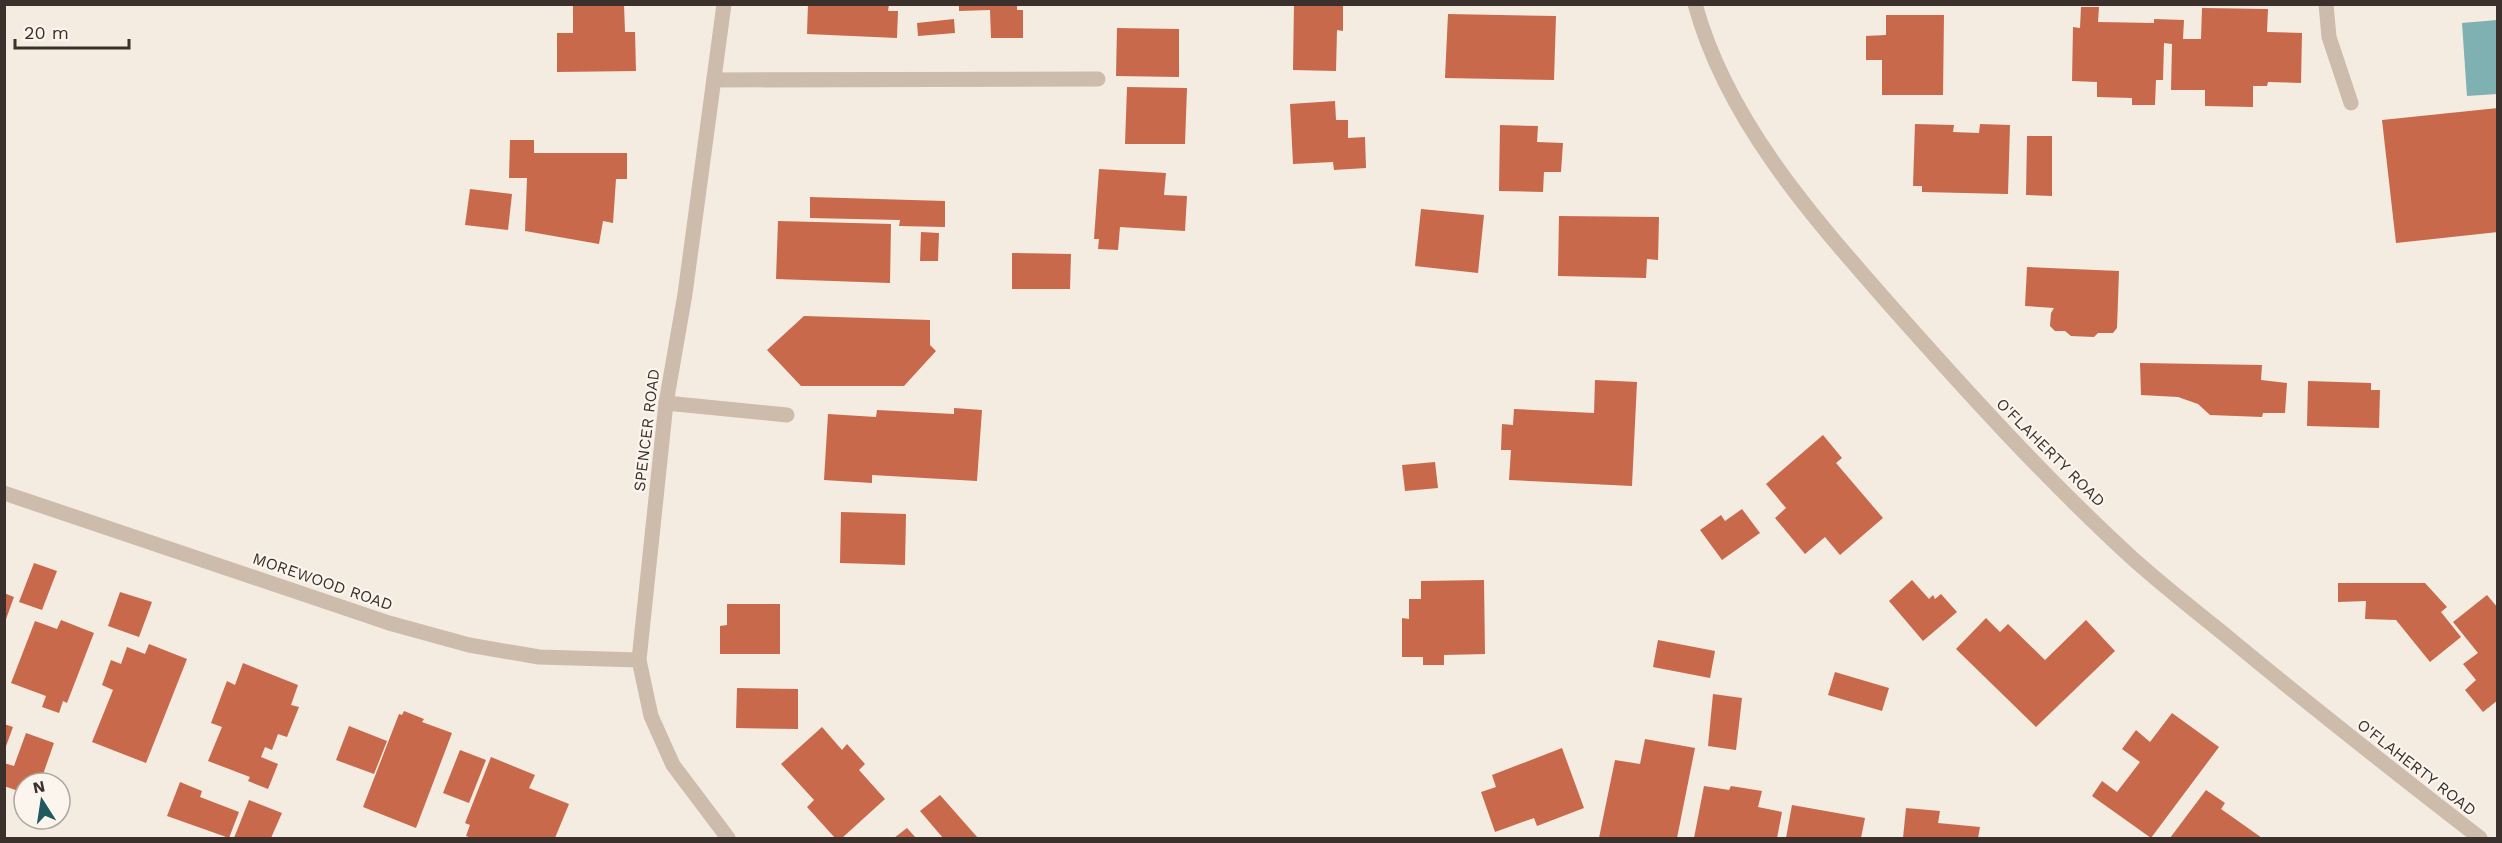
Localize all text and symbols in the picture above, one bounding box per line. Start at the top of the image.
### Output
scale bar [15,12,129,50]
text: 20 m [24,22,69,43]
street label: SPENCER ROAD [630,368,663,493]
street label: O'FLAHERTY ROAD [1992,394,2109,511]
street label: MOREWOOD ROAD [250,549,395,614]
street label: O'FLAHERTY ROAD [2353,715,2480,820]
north arrow [12,771,72,831]
text: N [31,776,47,797]

